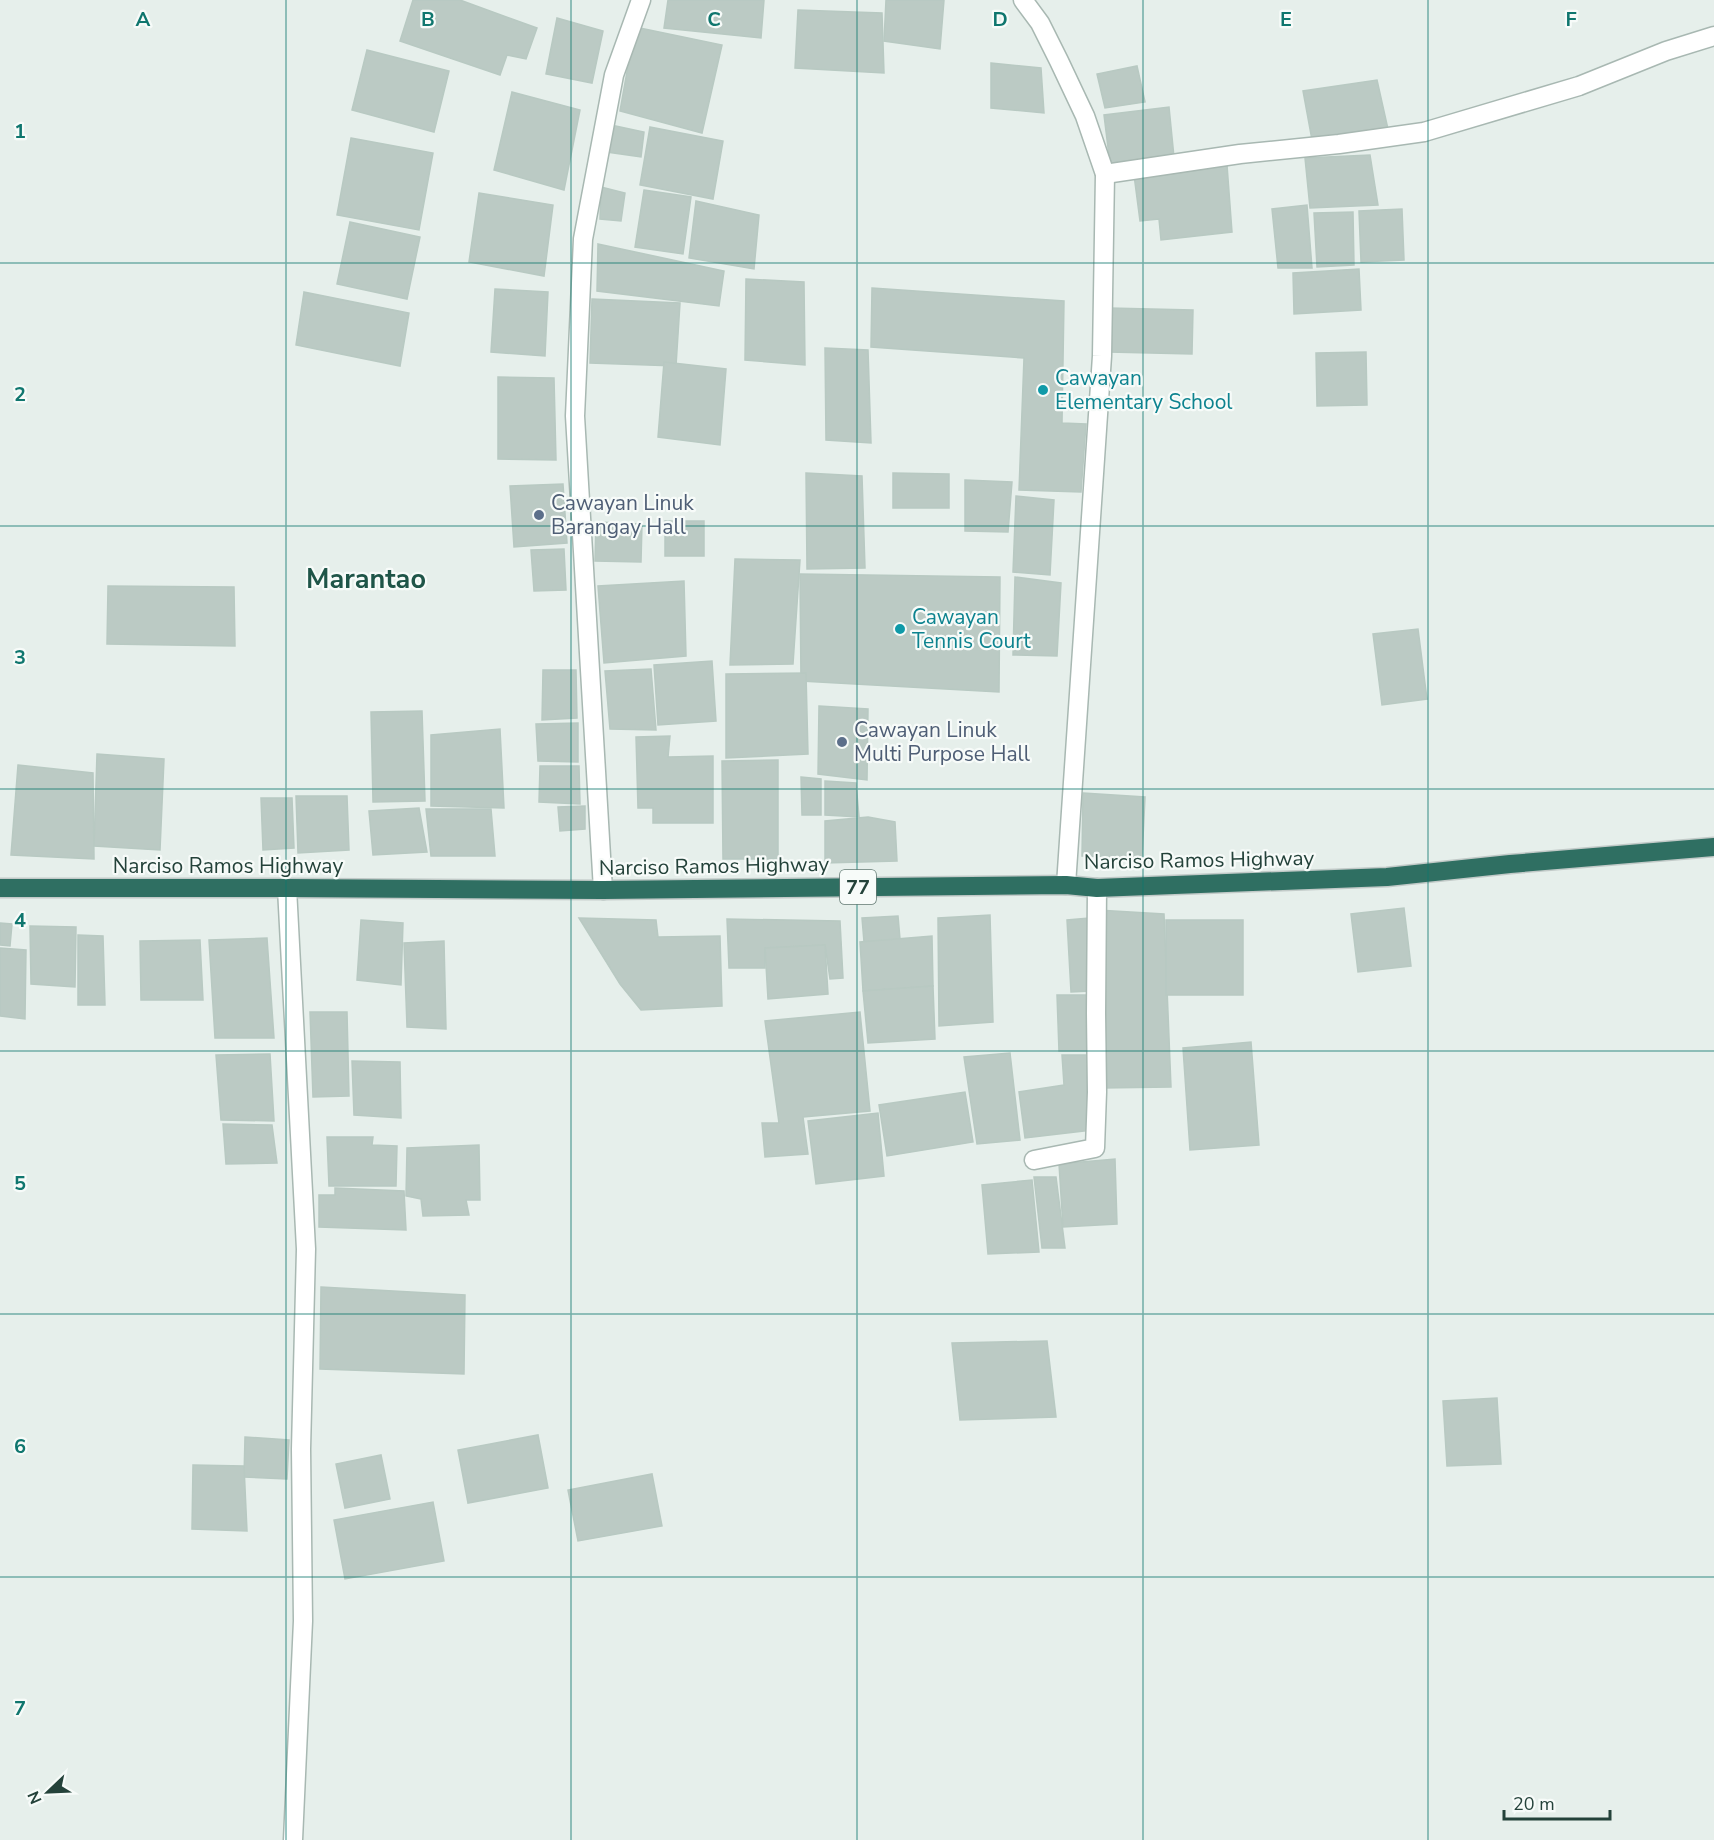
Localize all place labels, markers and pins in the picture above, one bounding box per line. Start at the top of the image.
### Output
place label: Cawayan Elementary School [1055,364,1233,416]
marker: Cawayan Elementary School [1036,383,1050,397]
place label: Cawayan Linuk Barangay Hall [551,489,694,541]
marker: Cawayan Linuk Barangay Hall [532,508,546,522]
place label: Cawayan Tennis Court [912,603,1031,655]
marker: Cawayan Tennis Court [893,622,907,636]
place label: Cawayan Linuk Multi Purpose Hall [854,716,1031,768]
marker: Cawayan Linuk Multi Purpose Hall [835,735,849,749]

